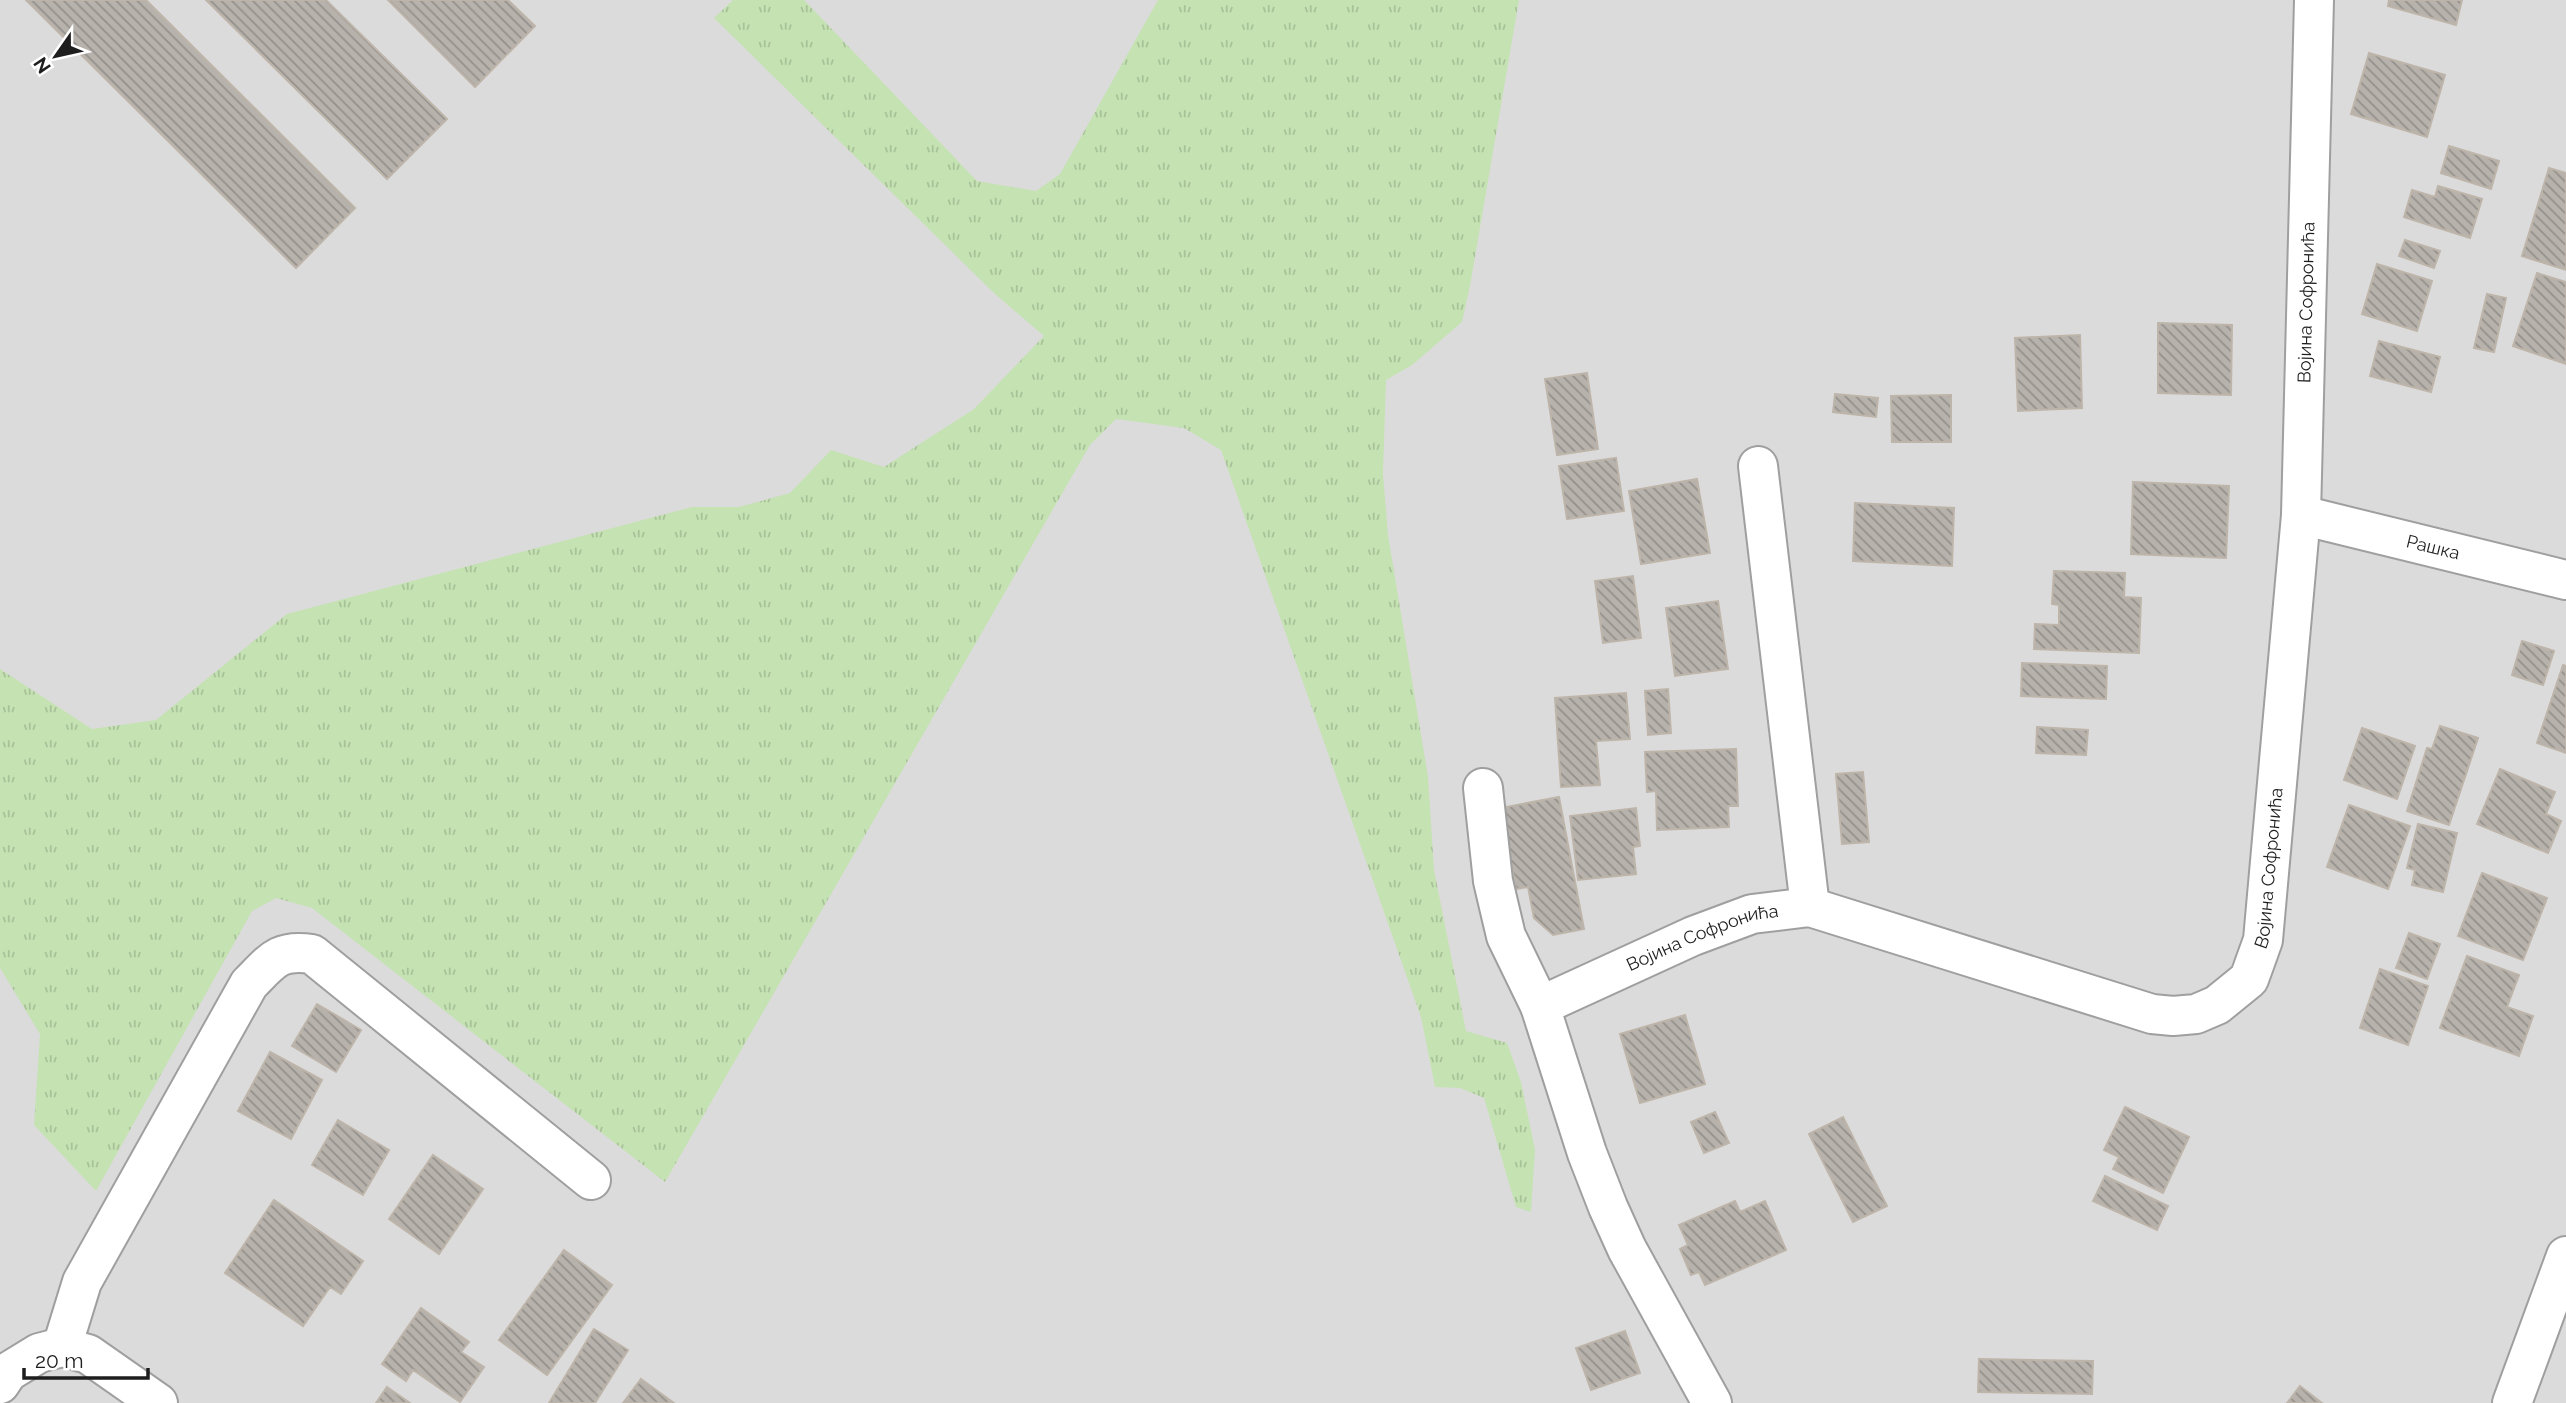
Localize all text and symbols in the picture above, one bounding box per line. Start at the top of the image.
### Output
north arrow [21,21,91,91]
text: N [29,53,55,78]
street label: Војина Софронића [2293,221,2318,383]
street label: Рашка [2404,530,2462,564]
street label: Војина Софронића [2250,787,2287,951]
street label: Војина Софронића [1623,900,1779,975]
scale bar [24,1336,149,1380]
text: 20 m [35,1348,83,1373]

